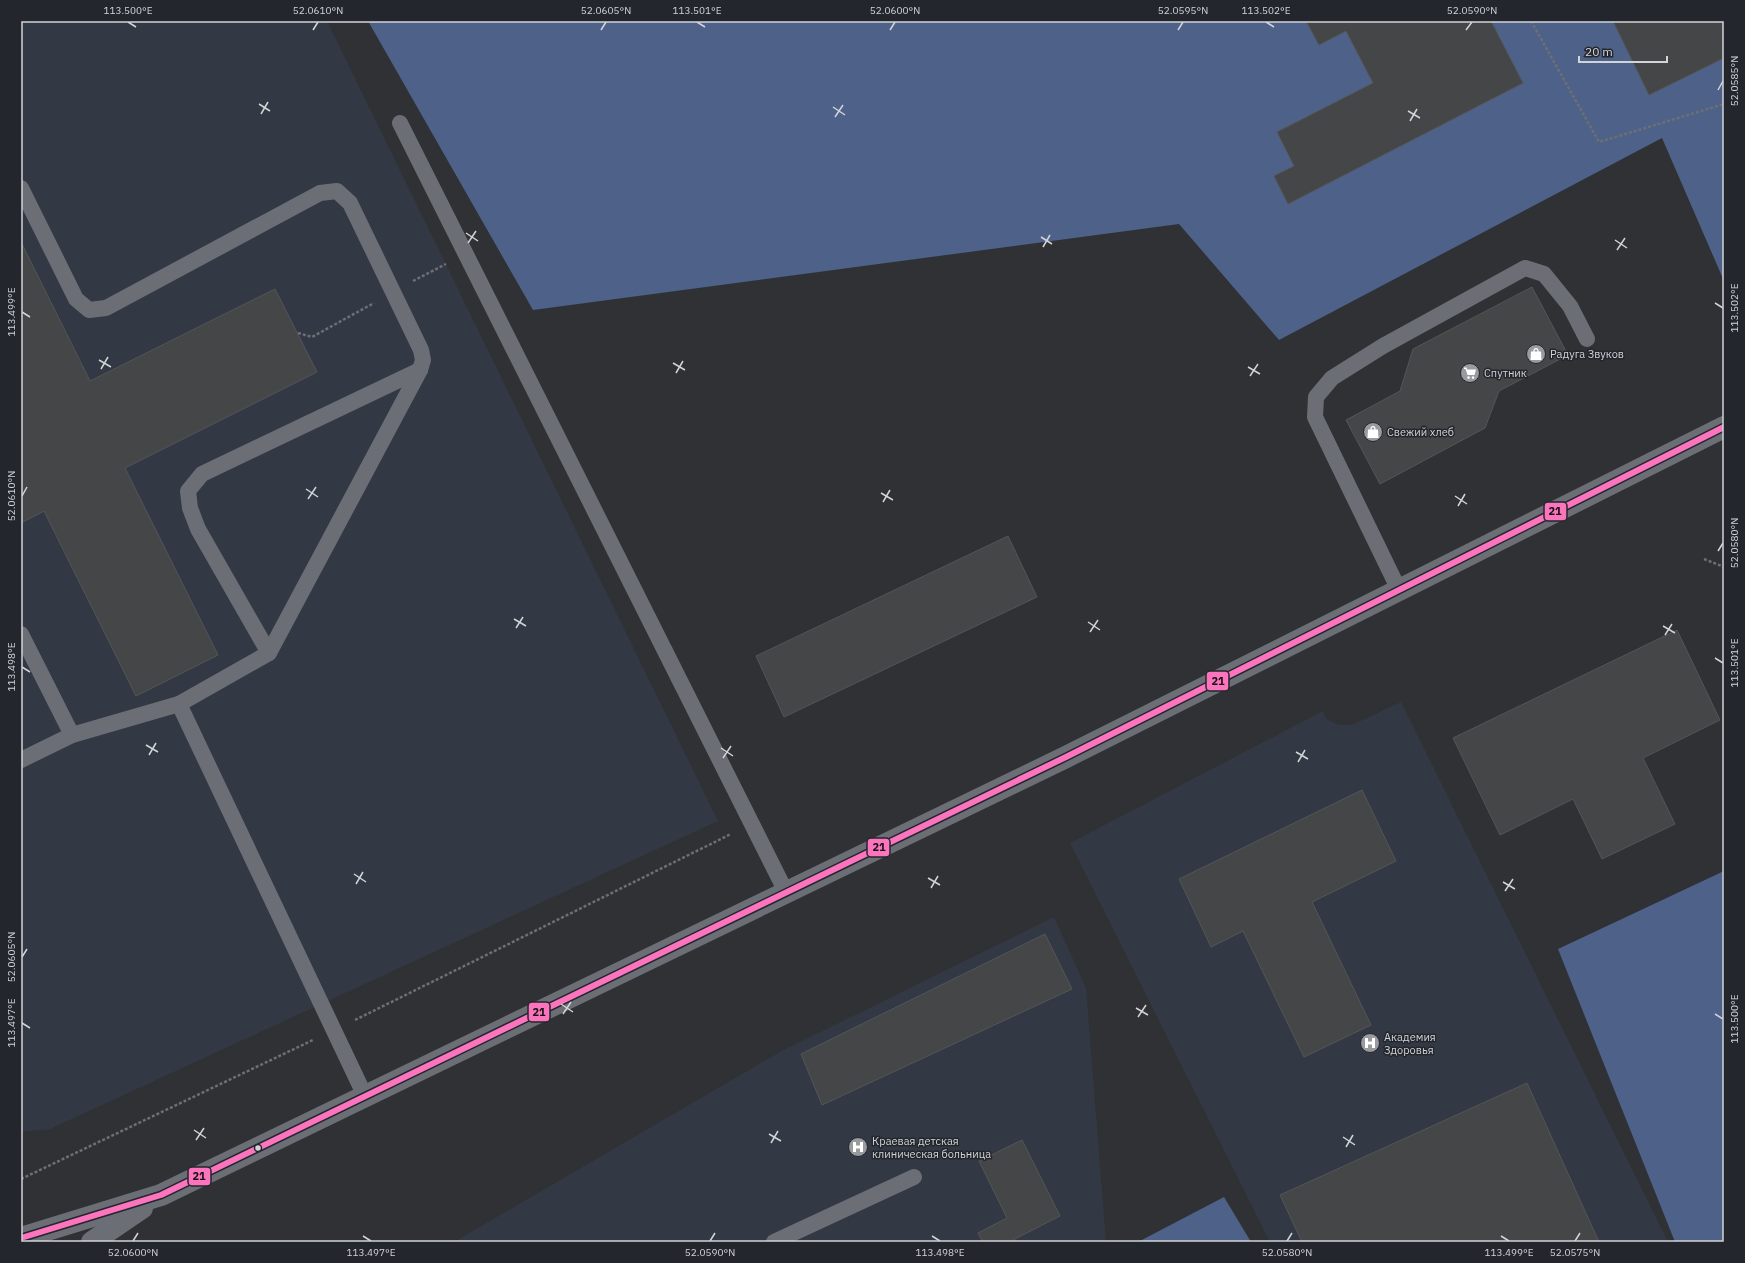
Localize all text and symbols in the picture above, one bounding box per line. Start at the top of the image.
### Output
text: 113.500°E [103,4,153,17]
text: 52.0610°N [293,4,343,17]
text: 52.0605°N [581,4,631,17]
text: 113.501°E [672,4,722,17]
text: 52.0600°N [870,4,920,17]
text: 52.0595°N [1158,4,1208,17]
text: 113.502°E [1241,4,1291,17]
text: 52.0590°N [1447,4,1497,17]
scale bar [1579,38,1667,64]
text: 20 m [1585,44,1613,59]
text: 52.0585°N [1728,56,1741,106]
text: 113.502°E [1728,283,1741,333]
text: 113.499°E [5,287,18,337]
shop icon: Радуга Звуков [1525,343,1547,365]
place label: Радуга Звуков [1550,347,1624,361]
supermarket icon: Спутник [1459,362,1481,384]
place label: Спутник [1484,366,1527,380]
shop icon: Свежий хлеб [1362,421,1384,443]
place label: Свежий хлеб [1387,425,1454,439]
text: 52.0610°N [5,471,18,521]
line badge: 21 [1544,502,1567,521]
text: 21 [1548,504,1562,518]
text: 52.0580°N [1728,518,1741,568]
text: 113.501°E [1728,638,1741,688]
text: 113.498°E [5,642,18,692]
line badge: 21 [1206,671,1229,691]
text: 21 [1211,674,1225,688]
line badge: 21 [867,838,890,857]
text: 21 [872,840,886,854]
text: 52.0605°N [5,932,18,982]
text: 113.500°E [1728,994,1741,1044]
text: 113.497°E [5,998,18,1048]
line badge: 21 [528,1002,550,1022]
text: 21 [532,1005,546,1019]
place label: Академия Здоровья [1384,1030,1436,1057]
hospital icon: Академия Здоровья [1359,1032,1381,1054]
place label: Краевая детская клиническая больница [872,1134,991,1161]
hospital icon: Краевая детская клиническая больница [847,1136,869,1158]
unlabelled marker [253,1143,263,1153]
line badge: 21 [188,1167,211,1186]
text: 21 [192,1169,206,1183]
text: 52.0600°N [108,1246,158,1259]
text: 113.497°E [346,1246,396,1259]
text: 52.0590°N [685,1246,735,1259]
text: 113.498°E [915,1246,965,1259]
text: 52.0580°N [1262,1246,1312,1259]
text: 113.499°E [1484,1246,1534,1259]
text: 52.0575°N [1550,1246,1600,1259]

